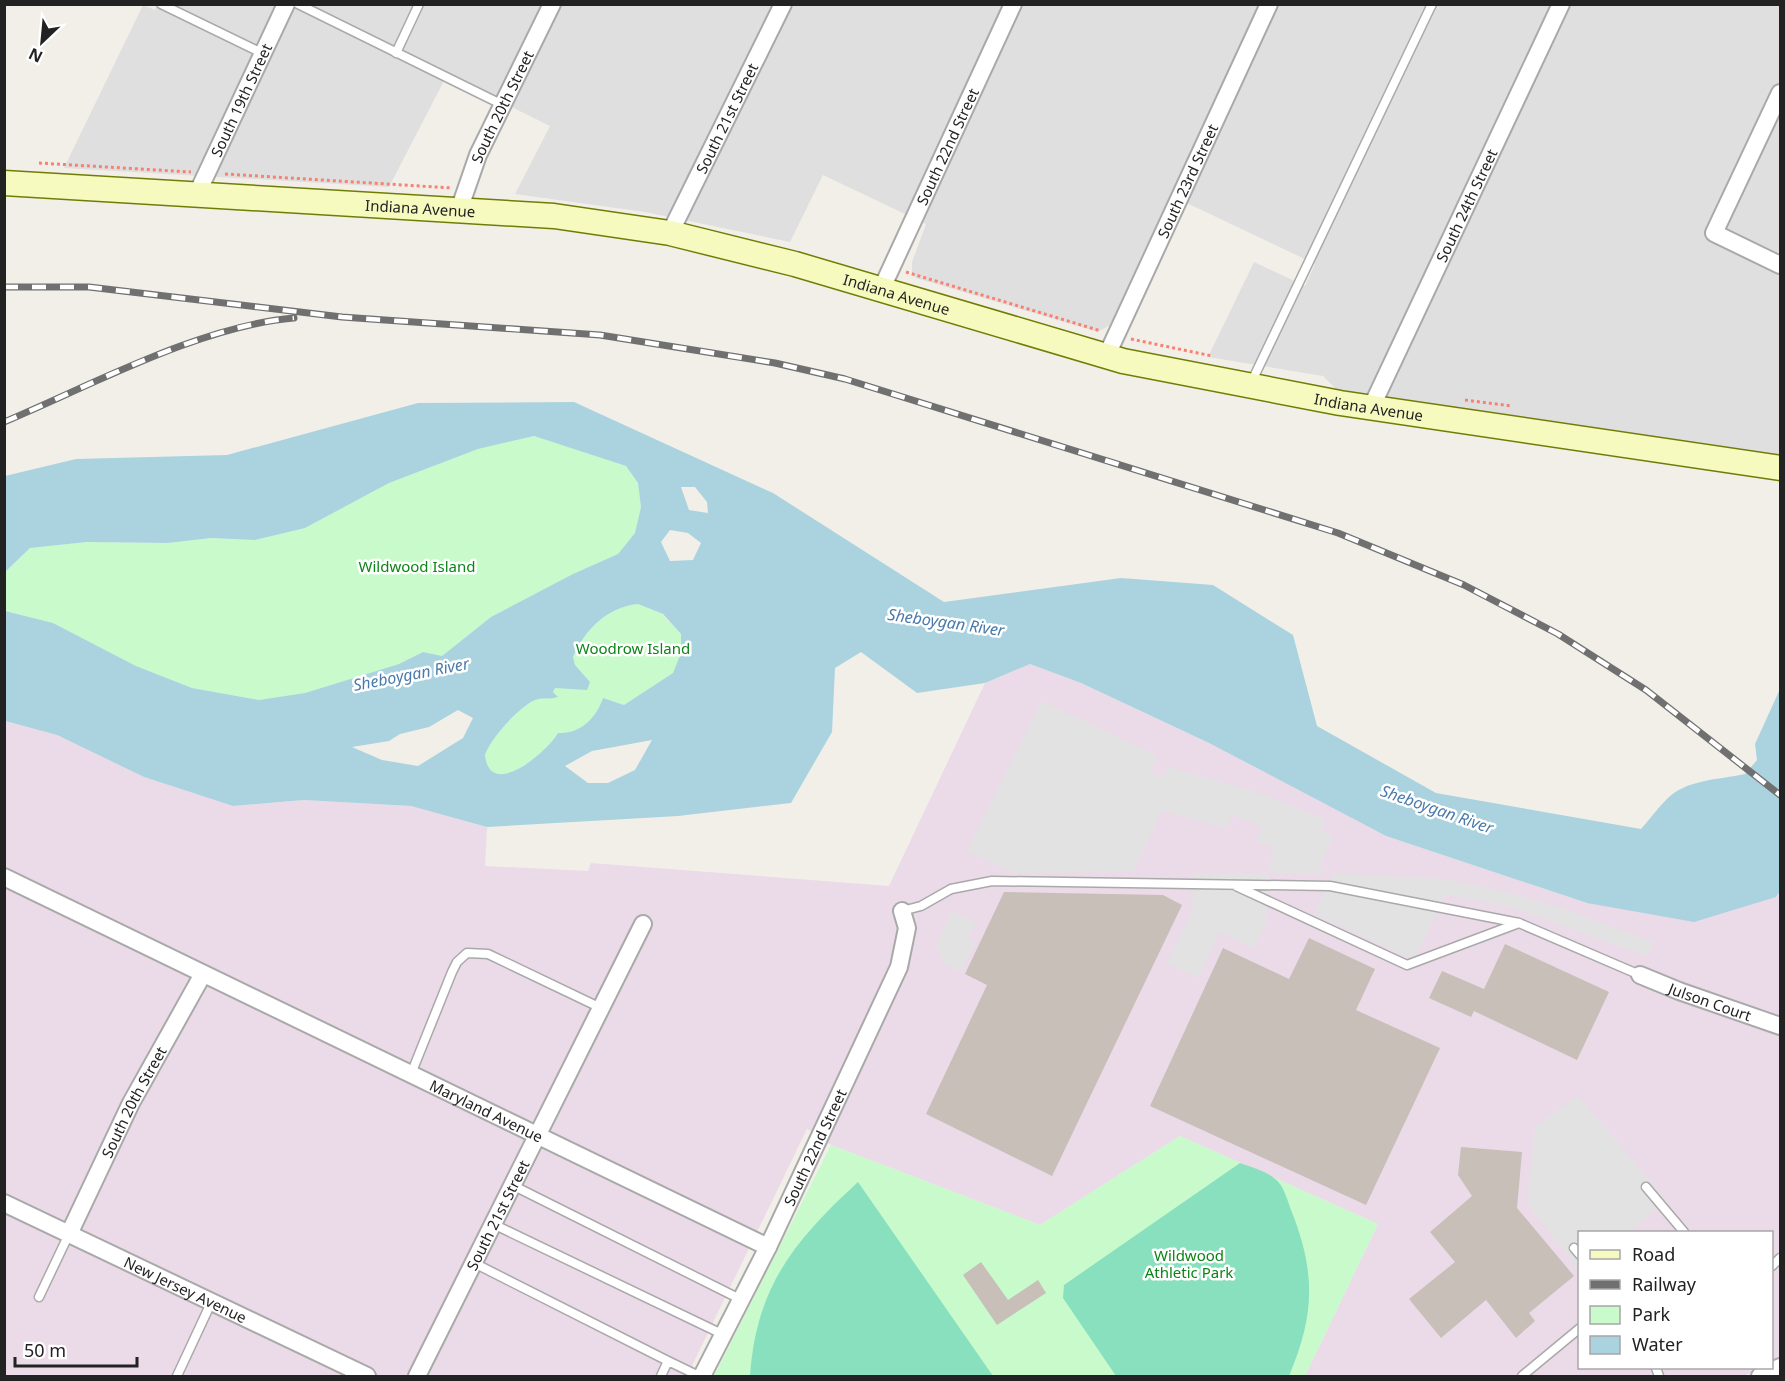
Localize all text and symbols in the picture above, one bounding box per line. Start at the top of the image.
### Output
north arrow [12,12,72,72]
street label: South 19th Street [206,40,276,160]
text: N [25,43,46,68]
street label: South 20th Street [466,47,538,166]
street label: South 21st Street [691,59,763,177]
street label: South 22nd Street [912,84,983,208]
street label: South 23rd Street [1152,120,1223,241]
street label: South 24th Street [1431,145,1502,265]
street label: Indiana Avenue [365,195,476,221]
street label: Indiana Avenue [841,269,952,319]
street label: Indiana Avenue [1312,388,1425,425]
park label: Wildwood Island [358,556,476,576]
water label: Sheboygan River [886,603,1006,641]
park label: Woodrow Island [576,638,690,658]
water label: Sheboygan River [351,652,471,696]
water label: Sheboygan River [1378,779,1497,839]
street label: Julson Court [1664,977,1755,1026]
street label: South 20th Street [97,1042,171,1161]
street label: Maryland Avenue [427,1075,546,1147]
street label: South 22nd Street [779,1085,851,1209]
street label: South 21st Street [462,1156,534,1274]
legend [1578,1231,1773,1369]
text: Road [1632,1242,1675,1266]
park label: Wildwood Athletic Park [1145,1245,1233,1282]
street label: New Jersey Avenue [121,1252,250,1327]
text: Railway [1632,1272,1697,1296]
text: Park [1632,1302,1670,1326]
scale bar [15,1330,136,1368]
text: Water [1632,1332,1683,1356]
text: 50 m [24,1338,66,1362]

